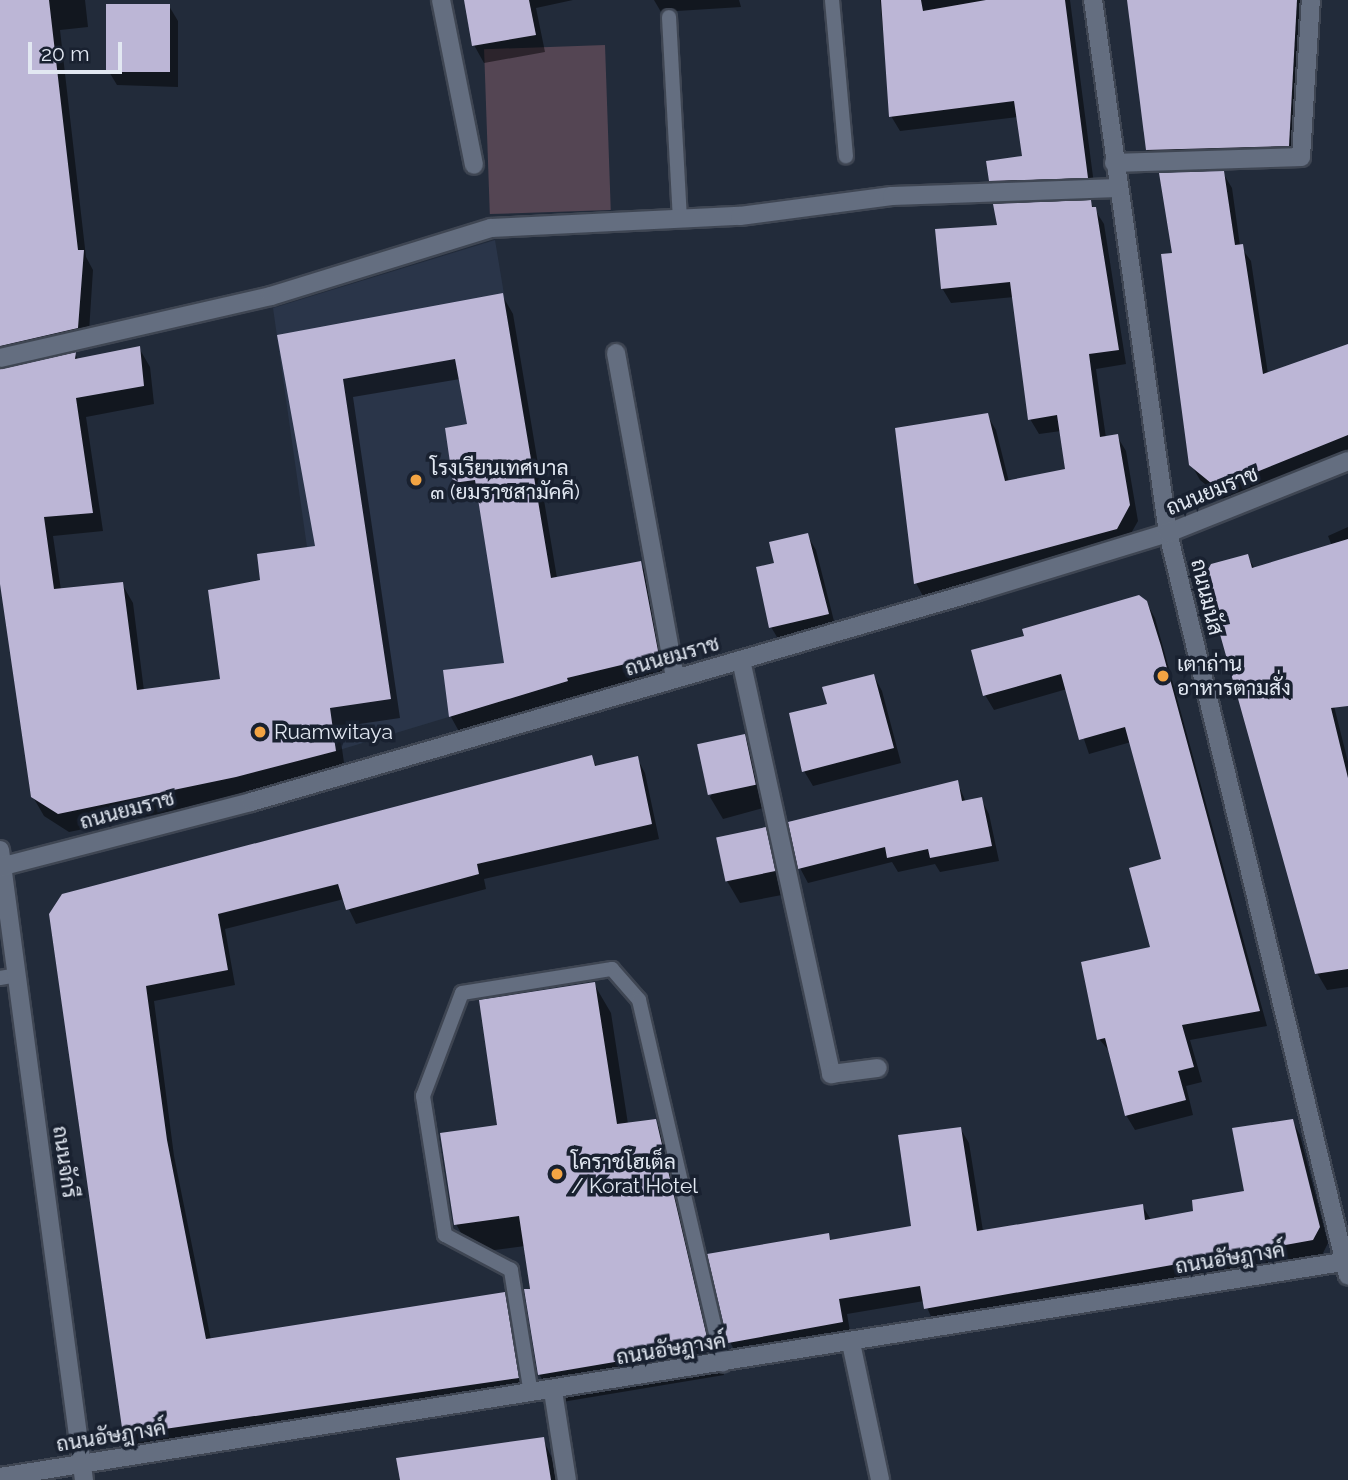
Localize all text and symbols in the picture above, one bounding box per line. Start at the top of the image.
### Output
scale bar [32,28,126,72]
text: 20 m [41,41,89,66]
place label: โรงเรียนเทศบาล ๓ (ยมราชสามัคคี) [430,455,580,505]
street label: ถนนยมราช [1162,461,1262,521]
marker: โรงเรียนเทศบาล ๓ (ยมราชสามัคคี) [408,472,424,488]
street label: ถนนมนัส [1185,556,1229,638]
street label: ถนนยมราช [622,631,722,681]
place label: เตาถ่าน อาหารตามสั่ง [1177,651,1291,701]
marker: เตาถ่าน อาหารตามสั่ง [1155,668,1171,684]
place label: Ruamwitaya [274,719,393,745]
marker: Ruamwitaya [252,724,268,740]
street label: ถนนยมราช [77,785,177,835]
street label: ถนนจักรี [47,1124,83,1200]
place label: โคราชโฮเต็ล / Korat Hotel [571,1149,698,1199]
marker: โคราชโฮเต็ล / Korat Hotel [549,1166,565,1182]
street label: ถนนอัษฎางค์ [1173,1237,1287,1279]
street label: ถนนอัษฎางค์ [614,1328,728,1370]
street label: ถนนอัษฎางค์ [54,1415,168,1457]

